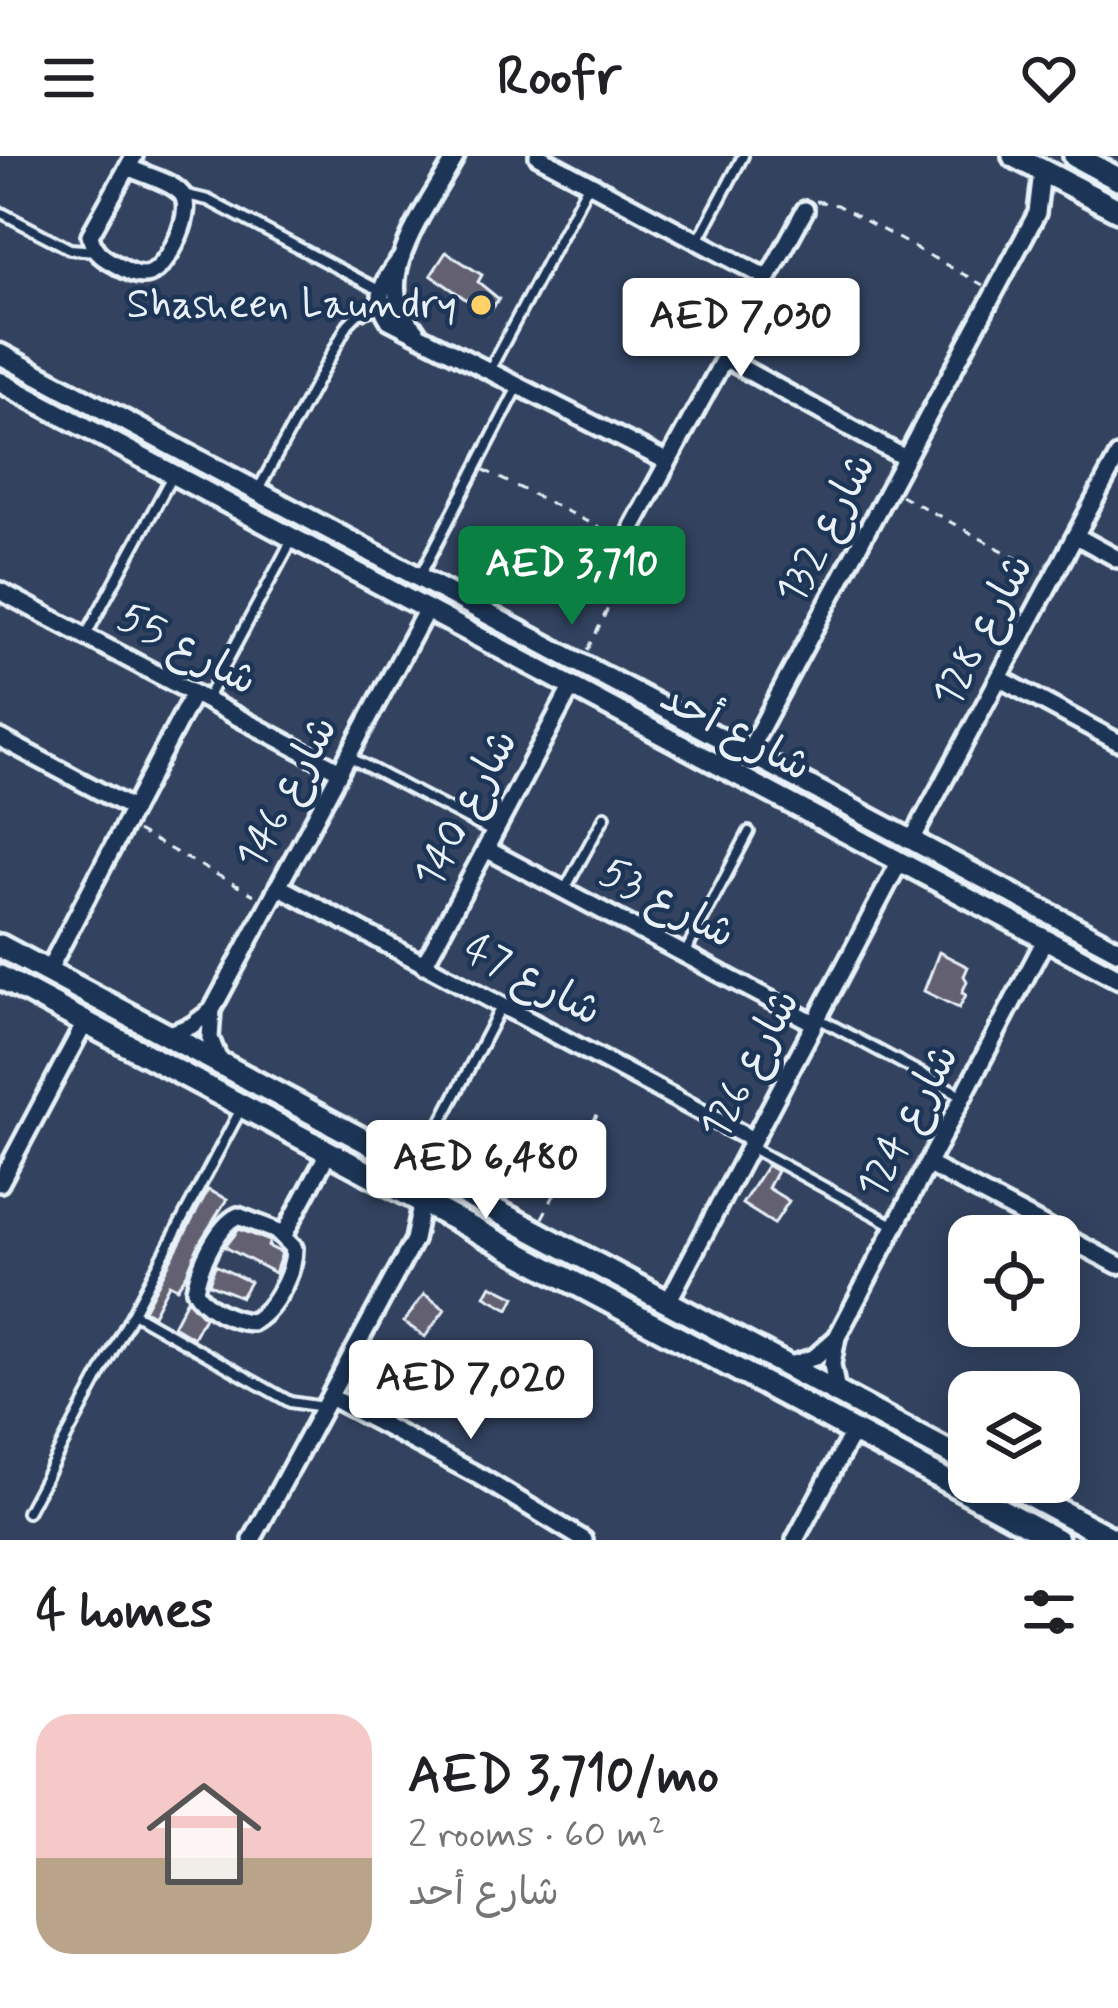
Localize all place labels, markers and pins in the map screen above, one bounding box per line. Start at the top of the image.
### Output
place label: Shasheen Laundry [126,278,457,333]
pin: AED 7,030 [604,278,878,380]
marker: Shasheen Laundry [468,292,494,318]
pin: AED 3,710 [435,526,709,628]
pin: AED 6,480 [349,1120,623,1222]
pin: AED 7,020 [334,1340,608,1442]

